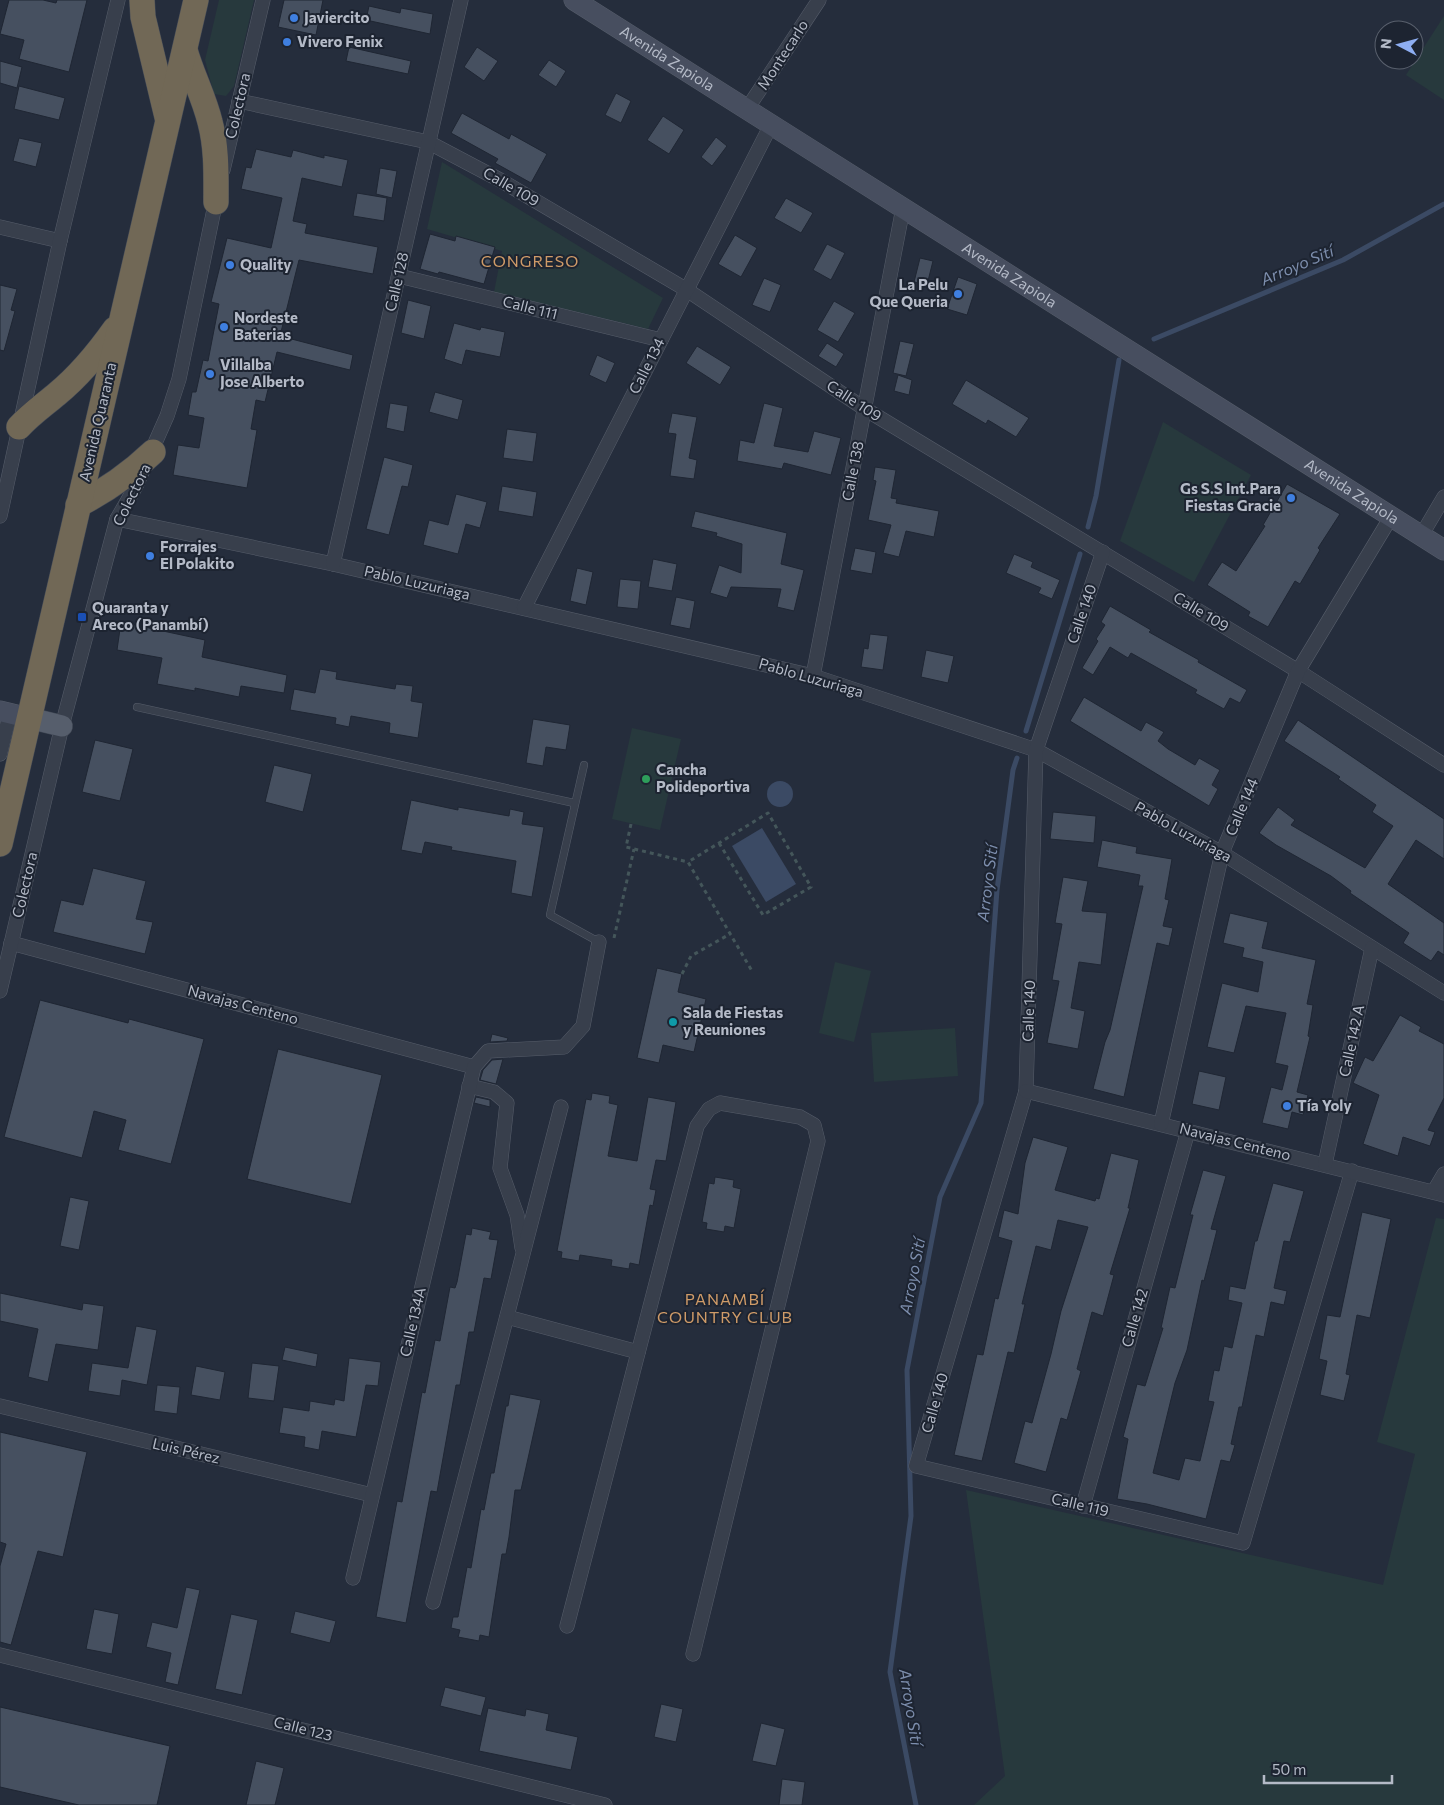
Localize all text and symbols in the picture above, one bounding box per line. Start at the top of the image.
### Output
place label: Javiercito [304,8,369,26]
marker: Javiercito [288,12,300,24]
street label: Montecarlo [753,16,811,93]
north arrow [1374,20,1424,70]
street label: Avenida Zapiola [617,21,718,94]
place label: Vivero Fenix [297,32,384,50]
marker: Vivero Fenix [281,36,293,48]
text: N [1377,37,1395,50]
street label: Colectora [221,71,253,140]
street label: Calle 109 [480,163,543,209]
street label: Avenida Zapiola [959,238,1060,311]
water label: Arroyo Sití [1257,240,1339,289]
street label: Calle 128 [380,250,412,313]
district label: CONGRESO [481,251,579,270]
place label: Quality [240,255,292,273]
marker: Quality [224,259,236,271]
place label: La Pelu Que Queria [870,275,948,310]
marker: La Pelu Que Queria [952,288,964,300]
street label: Calle 111 [501,292,559,323]
place label: Nordeste Baterias [234,308,298,343]
marker: Nordeste Baterias [218,321,230,333]
street label: Calle 134 [624,335,668,397]
place label: Villalba Jose Alberto [220,355,304,390]
street label: Avenida Quaranta [75,360,119,483]
marker: Villalba Jose Alberto [204,368,216,380]
street label: Calle 109 [824,376,885,425]
street label: Calle 138 [837,439,867,502]
street label: Avenida Zapiola [1302,454,1403,527]
street label: Colectora [108,460,154,529]
place label: Gs S.S Int.Para Fiestas Gracie [1180,479,1281,514]
marker: Gs S.S Int.Para Fiestas Gracie [1285,492,1297,504]
place label: Forrajes El Polakito [160,537,234,572]
marker: Forrajes El Polakito [144,550,156,562]
street label: Pablo Luzuriaga [363,561,472,603]
street label: Calle 140 [1062,582,1100,646]
street label: Calle 109 [1170,588,1233,635]
place label: Quaranta y Areco (Panambí) [92,598,209,633]
marker: Quaranta y Areco (Panambí) [76,611,88,623]
street label: Pablo Luzuriaga [757,653,866,701]
place label: Cancha Polideportiva [656,760,750,795]
marker: Cancha Polideportiva [640,773,652,785]
street label: Calle 144 [1221,775,1261,838]
street label: Pablo Luzuriaga [1132,797,1235,865]
water label: Arroyo Sití [972,840,1001,924]
street label: Colectora [8,850,40,919]
street label: Calle 140 [1018,980,1038,1042]
street label: Navajas Centeno [186,981,301,1027]
place label: Sala de Fiestas y Reuniones [683,1003,783,1038]
street label: Calle 142 A [1335,1003,1367,1078]
marker: Sala de Fiestas y Reuniones [667,1016,679,1028]
place label: Tía Yoly [1297,1096,1352,1114]
marker: Tía Yoly [1281,1100,1293,1112]
street label: Navajas Centeno [1178,1119,1293,1164]
water label: Arroyo Sití [895,1233,929,1317]
street label: Calle 134A [395,1285,429,1358]
street label: Calle 142 [1117,1286,1151,1349]
district label: PANAMBÍ COUNTRY CLUB [657,1289,793,1326]
street label: Calle 140 [917,1371,951,1435]
street label: Luis Pérez [151,1434,222,1467]
street label: Calle 119 [1050,1489,1111,1519]
water label: Arroyo Sití [896,1666,927,1750]
street label: Calle 123 [272,1712,334,1744]
scale bar [1264,1752,1392,1784]
text: 50 m [1272,1760,1306,1778]

